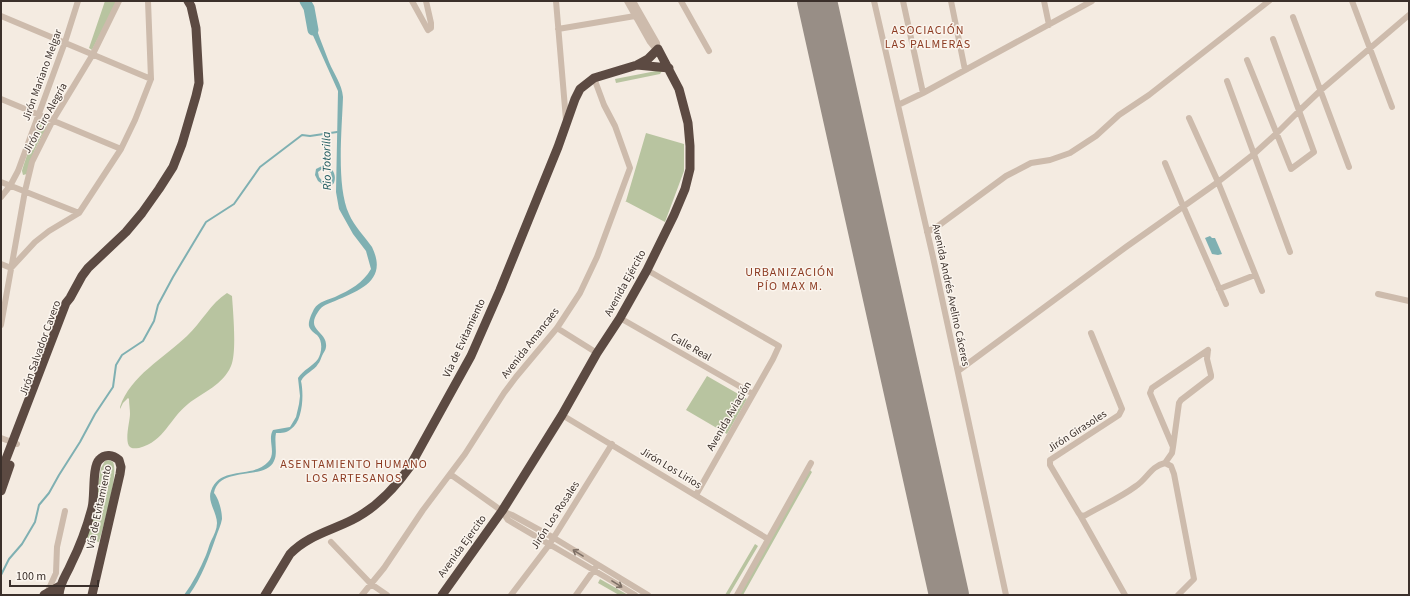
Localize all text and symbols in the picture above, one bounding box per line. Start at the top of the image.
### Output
district label: ASOCIACIÓN LAS PALMERAS [885,22,971,53]
street label: Jirón Mariano Melgar [18,27,66,123]
street label: Jirón Ciro Alegría [19,80,71,156]
water label: Rio Totorilla [318,131,336,191]
street label: Avenida Andrés Avelino Cáceres [929,222,973,368]
street label: Avenida Ejército [601,247,650,319]
district label: URBANIZACIÓN PÍO MAX M. [745,264,835,295]
street label: Vía de Evitamiento [439,296,489,380]
street label: Jirón Salvador Cavero [16,298,64,398]
street label: Avenida Amancaes [498,304,563,382]
street label: Calle Real [668,329,714,365]
street label: Avenida Aviación [703,378,755,454]
street label: Jirón Girasoles [1044,406,1110,456]
street label: Jirón Los Lirios [638,444,705,492]
district label: ASENTAMIENTO HUMANO LOS ARTESANOS [280,456,428,487]
street label: Vía de Evitamiento [83,464,115,550]
street label: Jirón Los Rosales [527,477,583,552]
street label: Avenida Ejercito [434,512,490,580]
one-way arrow [572,549,584,557]
scale bar [10,562,98,588]
text: 100 m [16,568,46,585]
one-way arrow [611,580,622,588]

